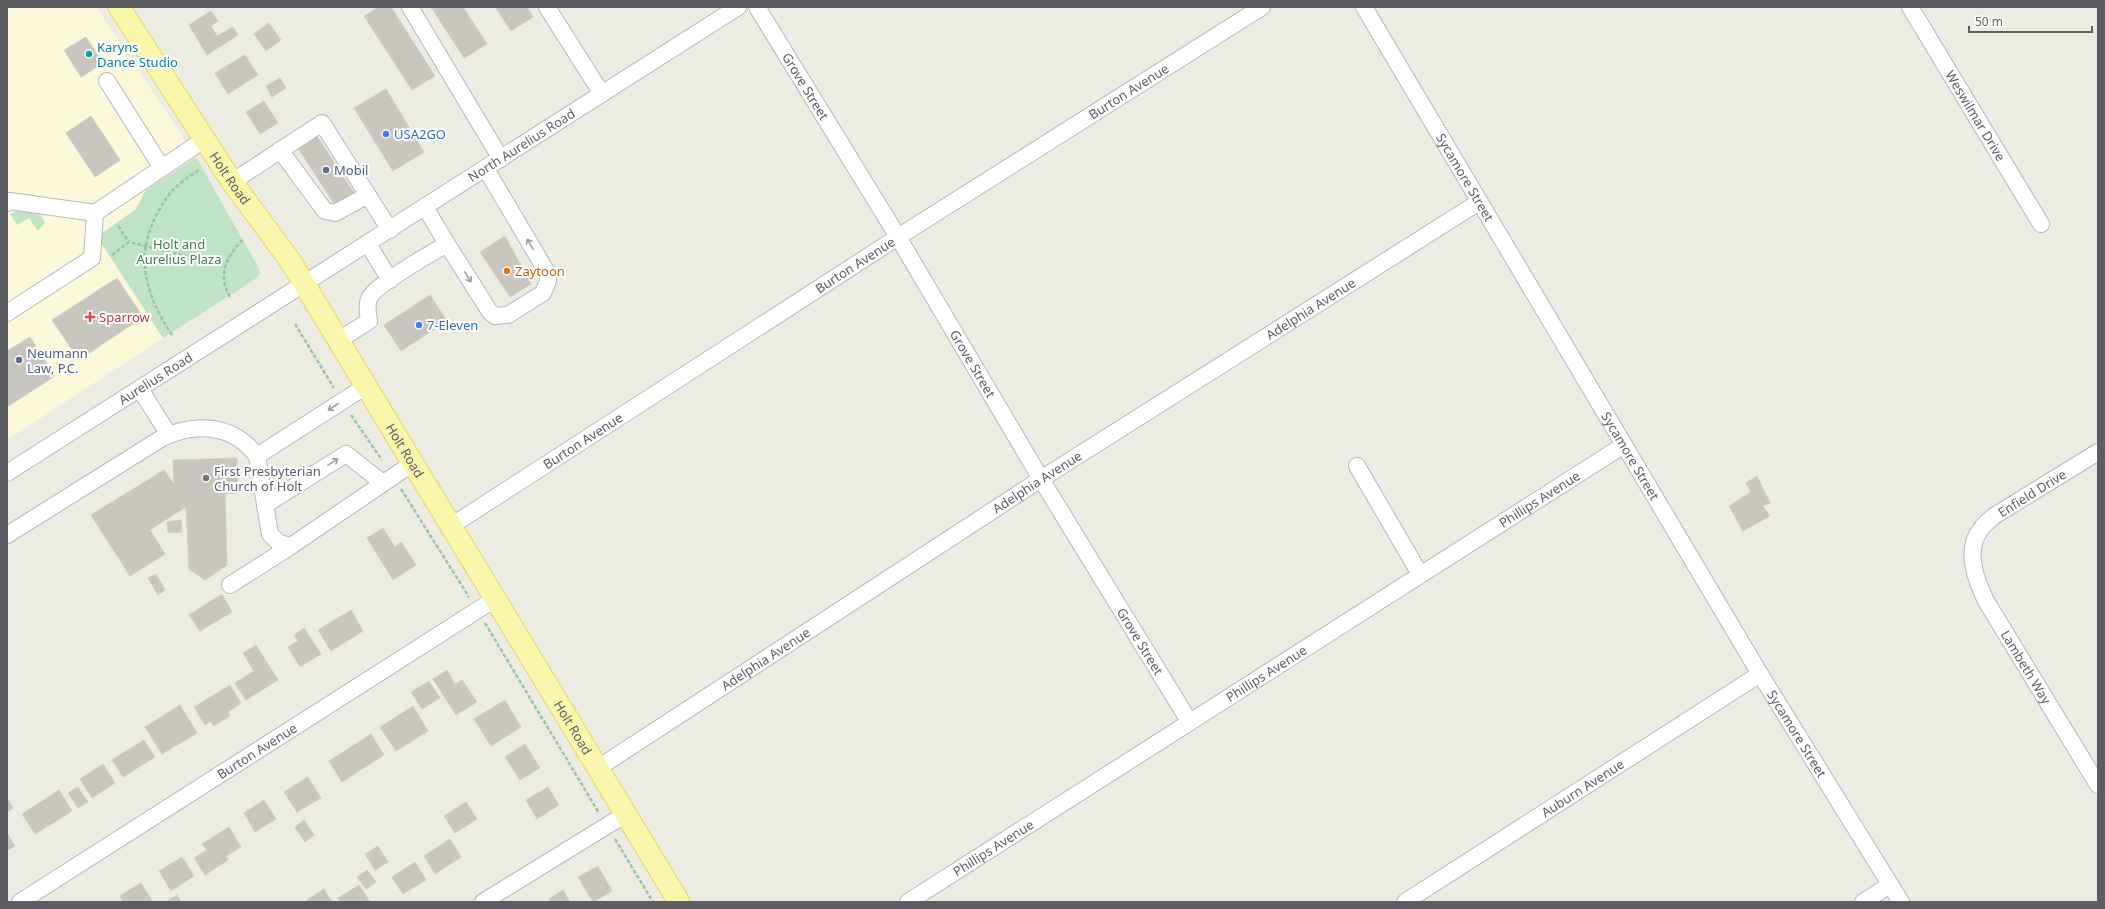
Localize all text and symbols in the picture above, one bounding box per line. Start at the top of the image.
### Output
scale bar [1969,8,2092,34]
text: 50 m [1975,13,2003,30]
place label: Karyns Dance Studio [97,38,178,71]
marker: Karyns Dance Studio [84,49,94,59]
street label: Grove Street [778,49,833,124]
street label: Burton Avenue [1085,59,1172,123]
street label: Weswilmar Drive [1941,67,2010,164]
street label: North Aurelius Road [464,104,578,186]
place label: USA2GO [394,125,446,143]
marker: USA2GO [381,129,391,139]
street label: Sycamore Street [1432,130,1498,225]
street label: Holt Road [206,148,255,208]
place label: Mobil [334,161,368,179]
marker: Mobil [321,165,331,175]
street label: Burton Avenue [812,232,898,297]
park label: Holt and Aurelius Plaza [136,235,222,268]
one-way arrow [526,238,534,250]
place label: Zaytoon [515,262,565,280]
marker: Zaytoon [502,266,512,276]
one-way arrow [464,271,472,282]
street label: Adelphia Avenue [1262,273,1359,344]
place label: Sparrow [99,308,151,326]
marker: Sparrow [84,311,96,323]
place label: 7-Eleven [427,316,478,334]
marker: 7-Eleven [414,320,424,330]
street label: Grove Street [946,327,1000,401]
place label: Neumann Law, P.C. [27,344,88,377]
street label: Aurelius Road [115,348,196,409]
marker: Neumann Law, P.C. [14,355,24,365]
one-way arrow [328,402,339,411]
street label: Burton Avenue [539,408,626,473]
street label: Sycamore Street [1597,408,1664,504]
street label: Holt Road [382,420,428,481]
street label: Adelphia Avenue [989,447,1085,517]
one-way arrow [327,458,338,466]
place label: First Presbyterian Church of Holt [214,462,321,495]
street label: Enfield Drive [1994,465,2070,521]
street label: Phillips Avenue [1495,467,1583,532]
marker: First Presbyterian Church of Holt [201,473,211,483]
street label: Grove Street [1113,604,1168,679]
street label: Adelphia Avenue [718,623,813,694]
street label: Lambeth Way [1997,627,2056,708]
street label: Phillips Avenue [1222,641,1310,706]
street label: Sycamore Street [1763,687,1831,781]
street label: Holt Road [550,697,596,758]
street label: Burton Avenue [213,719,300,783]
street label: Auburn Avenue [1538,755,1627,821]
street label: Phillips Avenue [949,815,1037,880]

